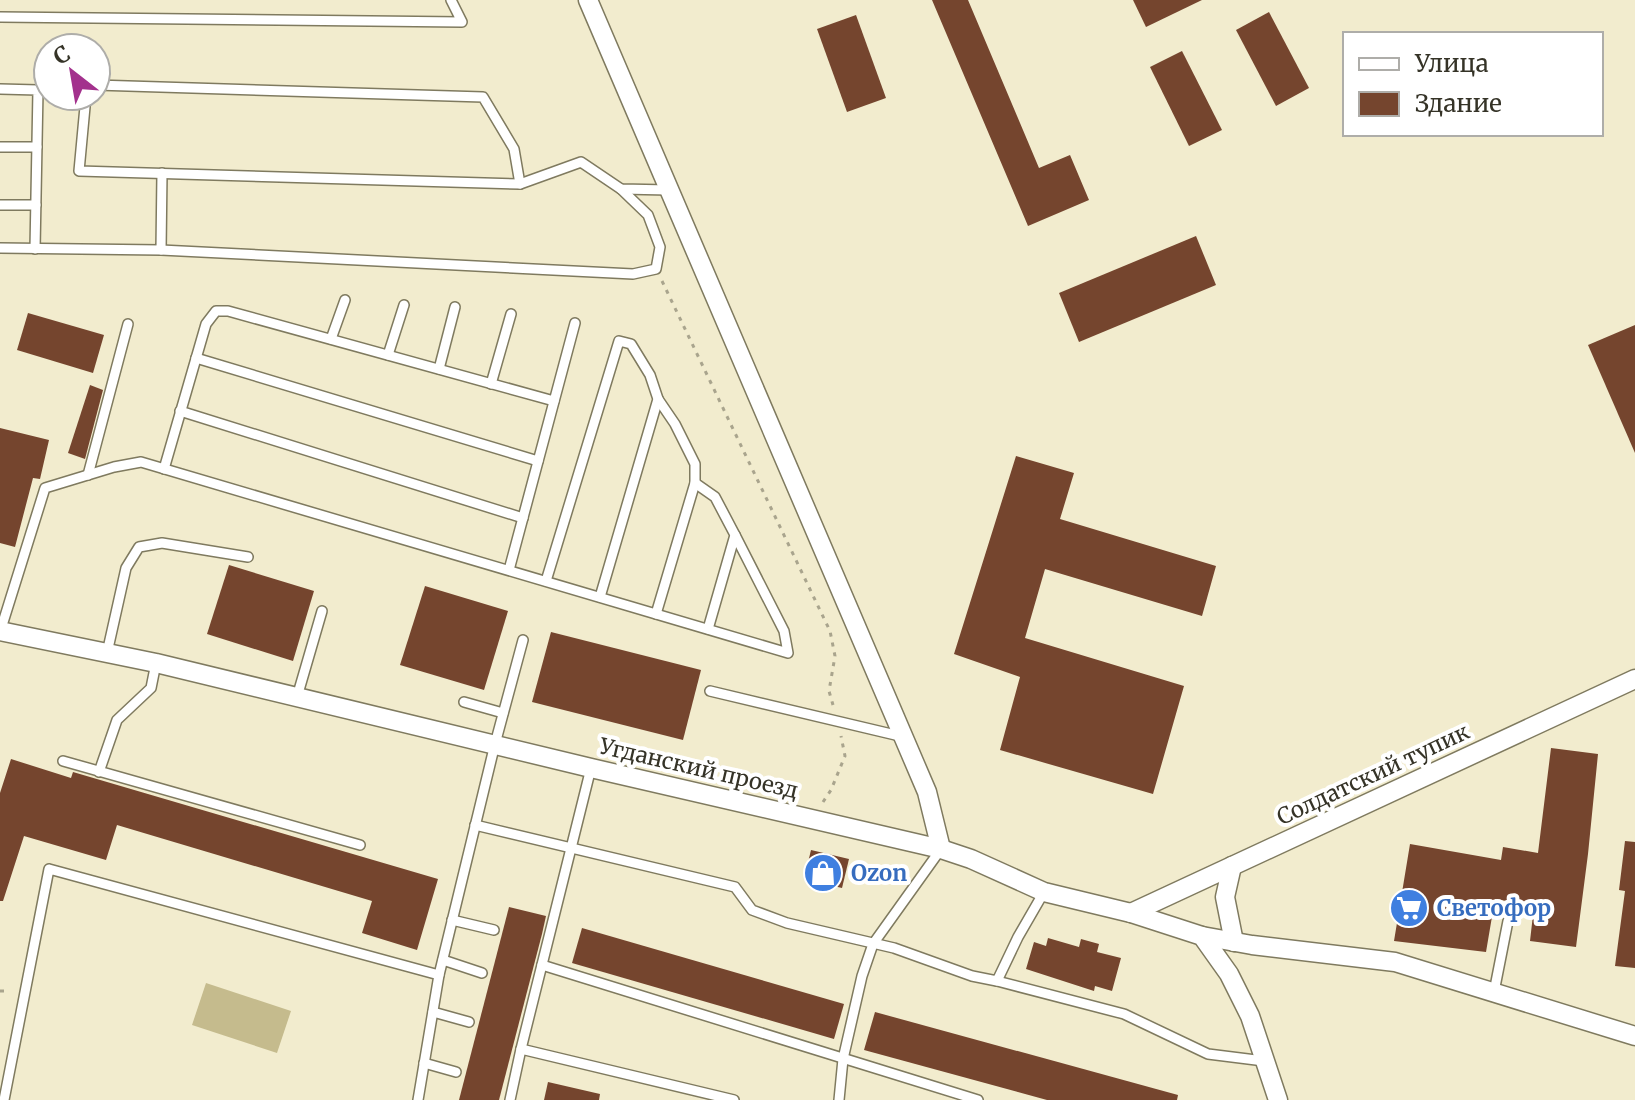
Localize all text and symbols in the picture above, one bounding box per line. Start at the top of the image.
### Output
north arrow [32,32,112,112]
legend [1343,32,1603,136]
text: С [48,39,75,71]
text: Улица [1414,48,1489,79]
text: Здание [1415,88,1502,119]
street label: Солдатский тупик [1272,717,1474,831]
street label: Угданский проезд [596,731,801,804]
shop icon: Ozon [802,852,844,894]
place label: Ozon [851,859,907,887]
supermarket icon: Светофор [1388,887,1430,929]
place label: Светофор [1437,894,1551,922]

